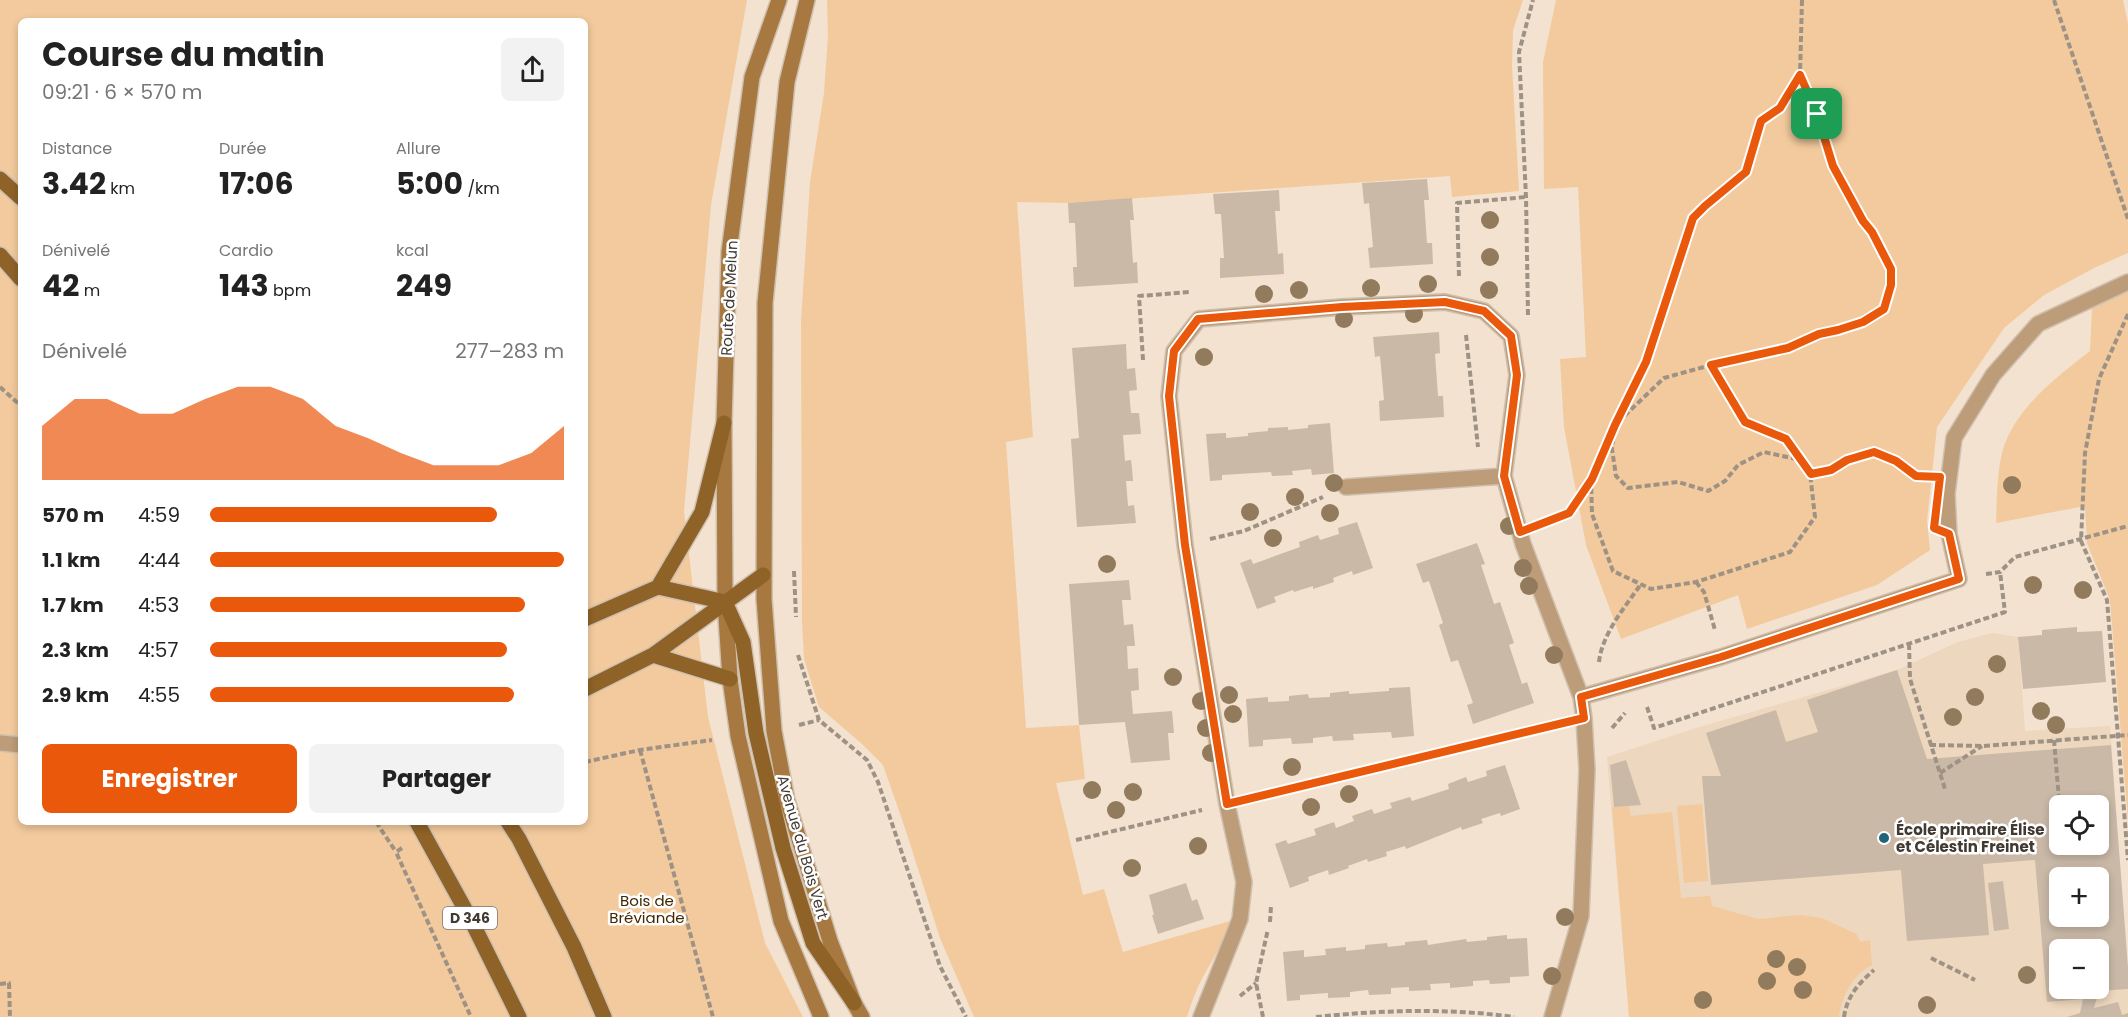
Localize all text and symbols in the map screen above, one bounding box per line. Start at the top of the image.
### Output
text: Course du matin [42,31,325,78]
button: share [501,38,564,101]
text: 09:21 · 6 × 570 m [42,78,202,106]
pin [1791,88,1842,139]
icon: arrive [1800,97,1833,130]
text: Distance [42,137,112,160]
text: Durée [219,137,266,160]
text: Allure [396,137,441,160]
text: 3.42 [42,162,106,205]
text: 17:06 [219,162,294,205]
text: 5:00 [396,162,463,205]
text: km [106,177,135,200]
text: /km [463,177,500,200]
text: Dénivelé [42,239,110,262]
text: Cardio [219,239,273,262]
text: kcal [396,239,429,262]
street label: Route de Melun [715,240,743,356]
text: 42 [42,264,79,307]
text: 143 [219,264,269,307]
text: 249 [396,264,452,307]
text: m [79,279,100,302]
text: bpm [269,279,311,302]
text: Dénivelé [42,337,127,365]
text: 277–283 m [455,337,564,365]
text: 570 m [42,501,104,529]
text: 4:59 [138,501,180,529]
text: 1.1 km [42,546,100,574]
text: 4:44 [138,546,180,574]
text: 1.7 km [42,591,104,619]
text: 4:53 [138,591,179,619]
text: 2.3 km [42,636,109,664]
text: 4:57 [138,636,178,664]
text: 2.9 km [42,681,109,709]
text: 4:55 [138,681,180,709]
button: Enregistrer [42,744,297,813]
button: Partager [309,744,564,813]
street label: Avenue du Bois Vert [772,773,834,921]
map controls [2049,795,2109,999]
button: locate [2049,795,2109,855]
place label: École primaire Élise et Célestin Freinet [1896,819,2045,857]
marker: École primaire Élise et Célestin Freinet [1877,831,1891,845]
button: + [2049,867,2109,927]
park label: Bois de Bréviande [609,890,685,928]
road number: D 346 [443,907,497,929]
button: − [2049,939,2109,999]

